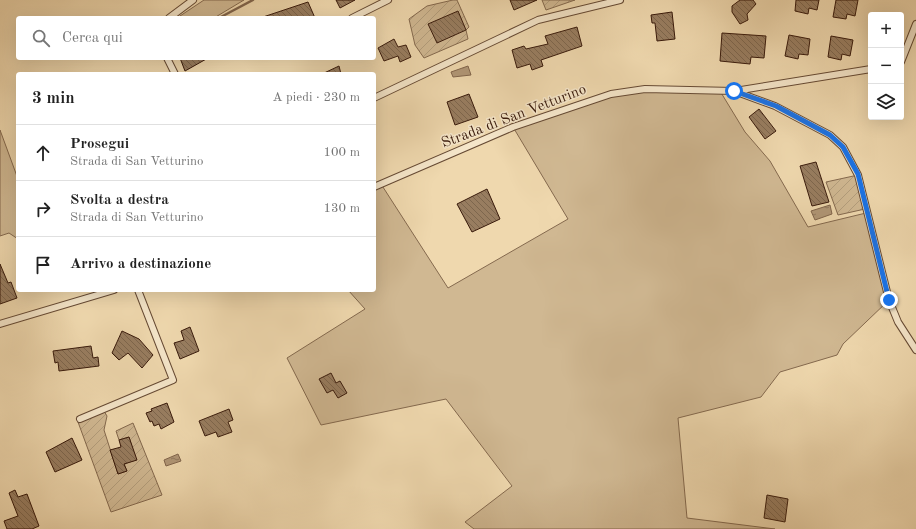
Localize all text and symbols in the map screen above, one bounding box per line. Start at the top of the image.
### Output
map controls [868,12,904,120]
button: + [868,12,904,48]
search box [16,16,376,60]
icon: search [30,27,52,49]
text: Cerca qui [62,31,123,46]
button: − [868,48,904,84]
street label: Strada di San Vetturino [439,82,589,152]
route start [725,82,743,100]
button: layers [868,84,904,120]
text: 3 min [32,90,75,107]
text: A piedi · 230 m [272,91,360,104]
text: Prosegui [70,137,129,152]
icon: ahead [32,142,54,164]
text: 100 m [323,146,360,159]
text: Strada di San Vetturino [70,155,203,168]
text: Svolta a destra [70,193,169,208]
icon: right [32,198,54,220]
text: 130 m [323,202,360,215]
text: Strada di San Vetturino [70,211,203,224]
icon: arrive [32,254,54,276]
text: Arrivo a destinazione [70,257,211,272]
route end [880,291,898,309]

